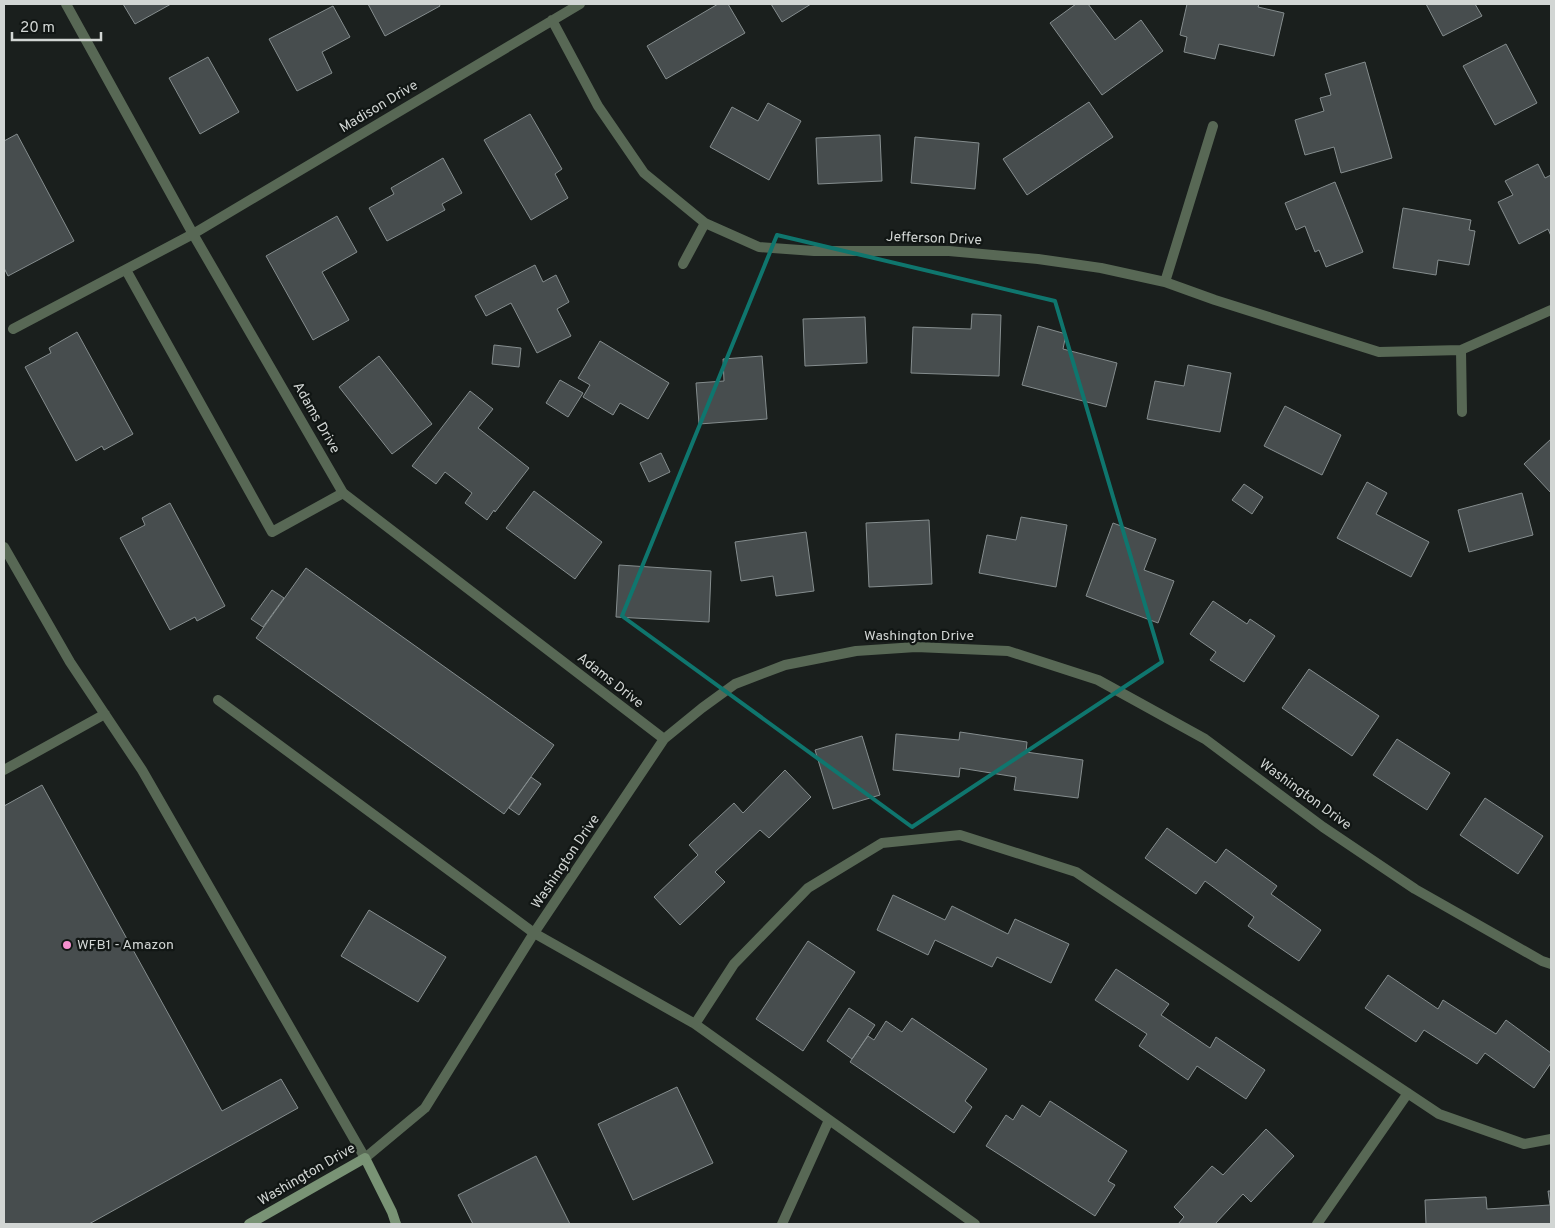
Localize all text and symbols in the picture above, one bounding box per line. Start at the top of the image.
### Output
scale bar [12,10,101,42]
text: 20 m [20,19,55,38]
street label: Madison Drive [337,77,421,137]
street label: Jefferson Drive [886,229,982,249]
street label: Adams Drive [289,379,343,457]
street label: Washington Drive [864,628,974,645]
street label: Adams Drive [573,650,647,712]
street label: Washington Drive [1256,756,1354,834]
street label: Washington Drive [528,812,604,912]
place label: WFB1 - Amazon [77,937,174,954]
marker: WFB1 - Amazon [61,939,73,951]
street label: Washington Drive [255,1140,359,1210]

